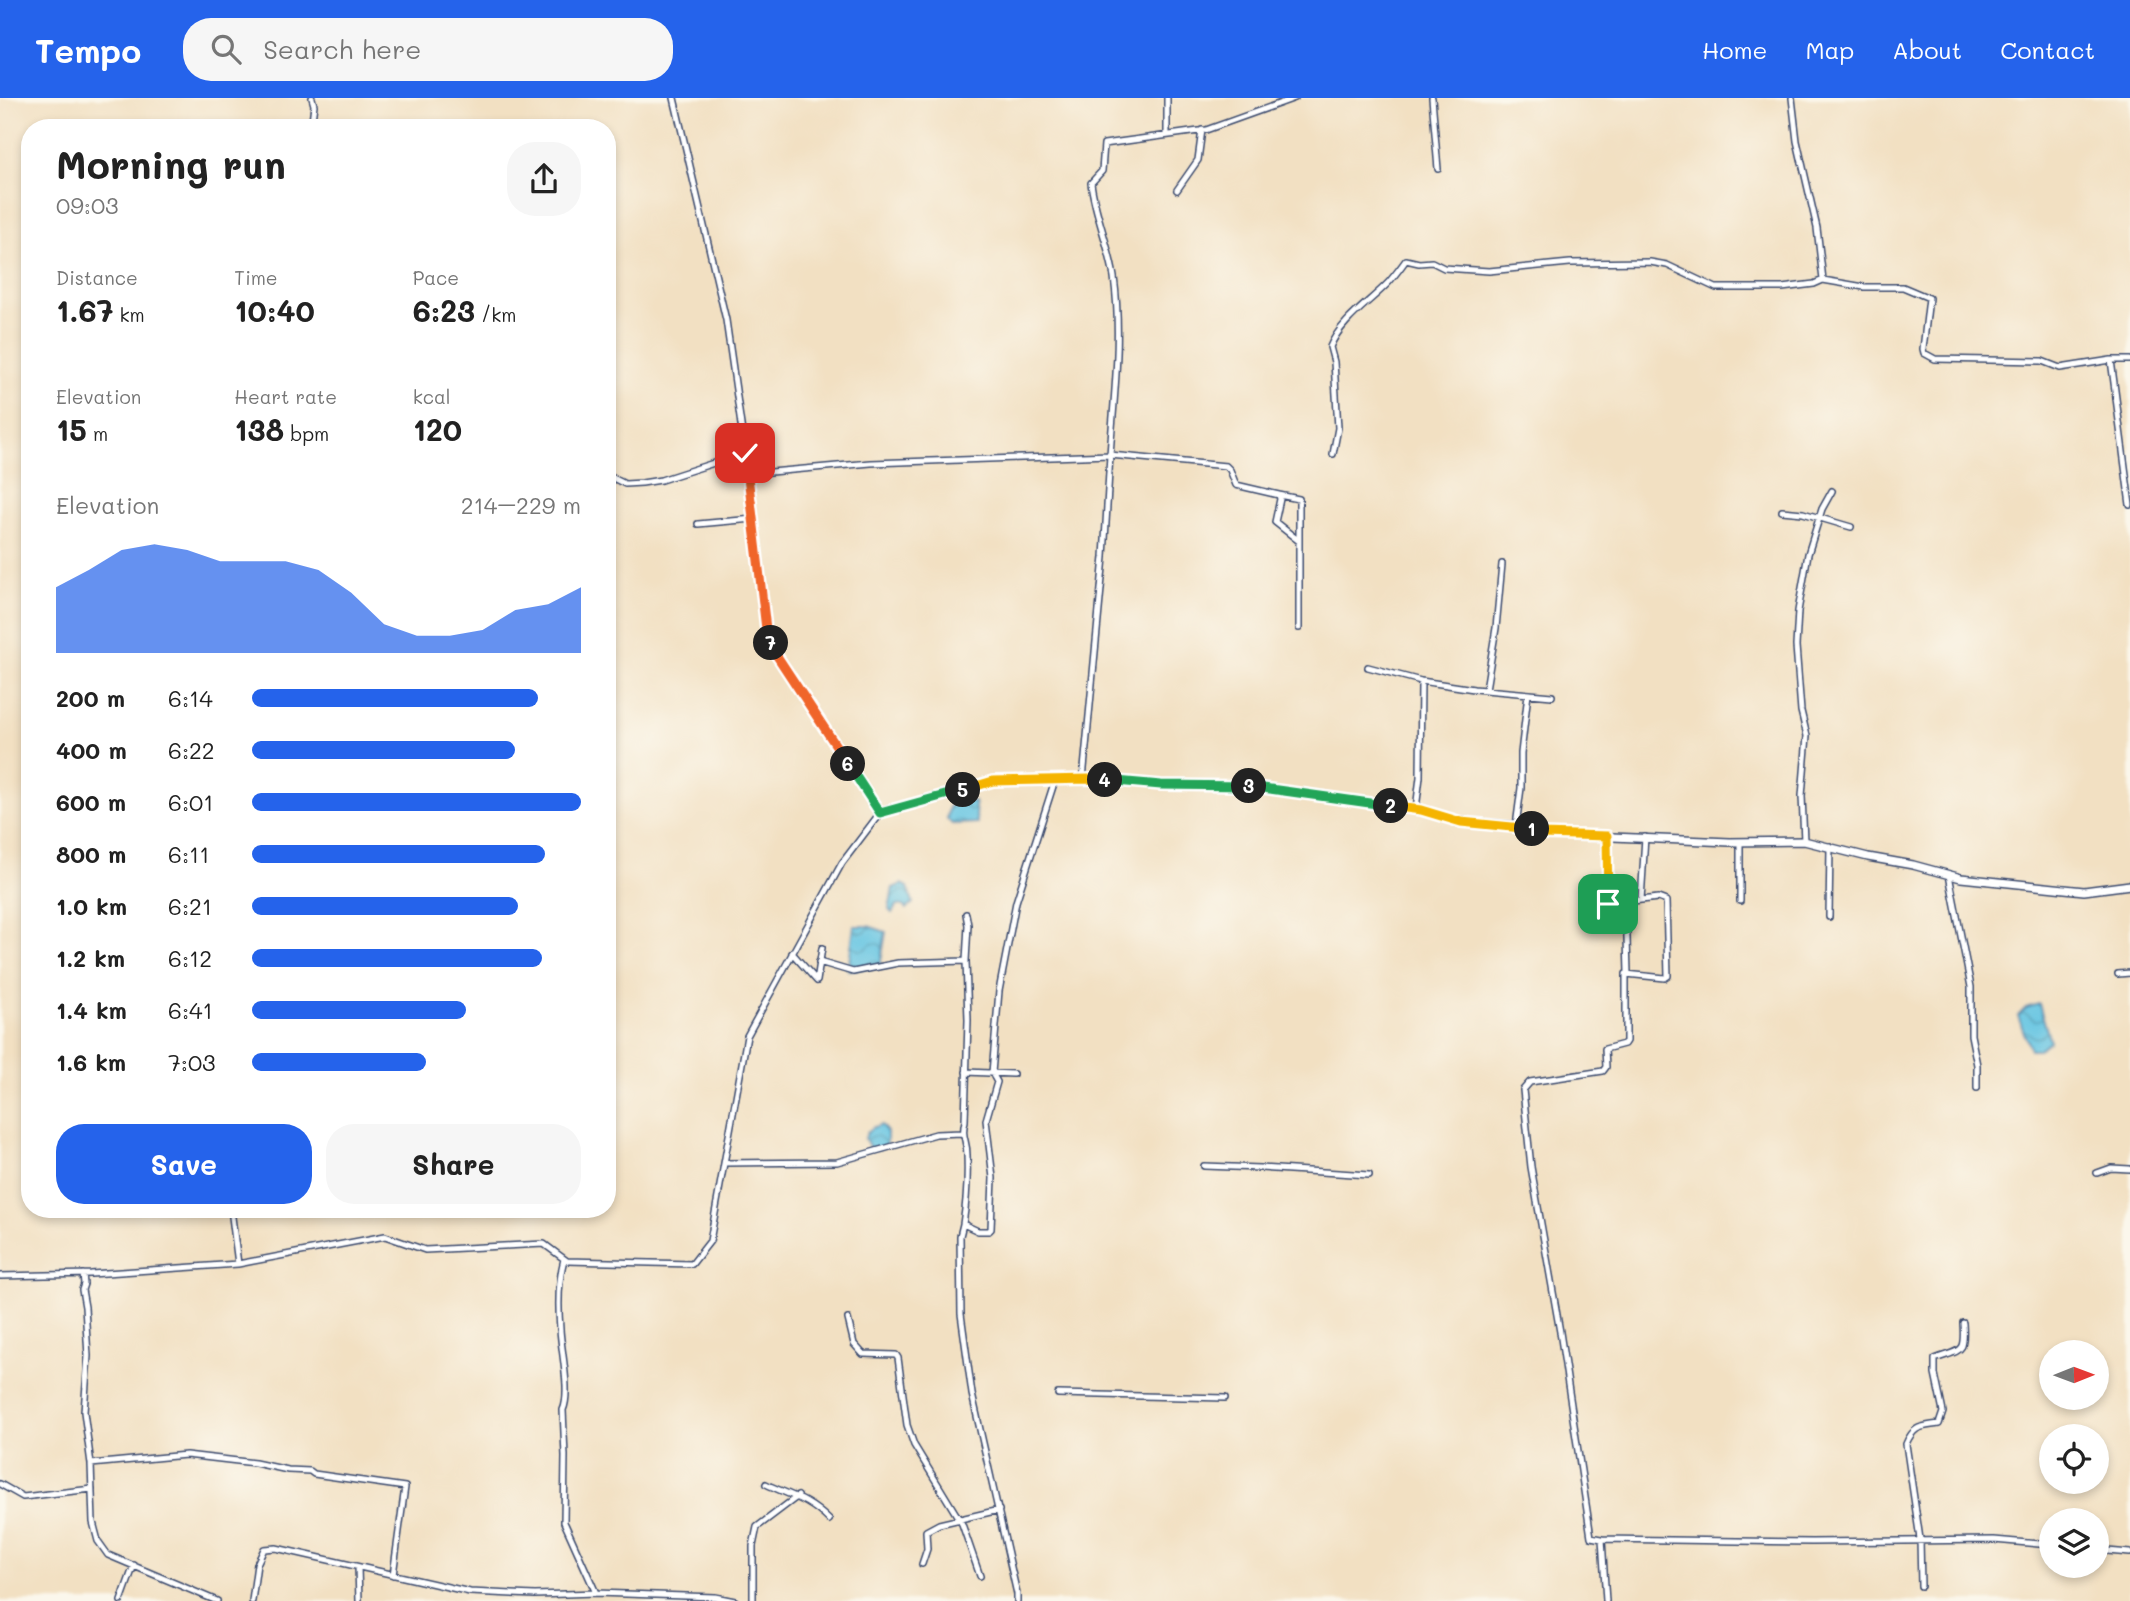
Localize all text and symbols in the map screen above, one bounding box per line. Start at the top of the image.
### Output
search box [183,18,673,81]
text: Tempo [35,28,141,71]
icon: search [207,30,245,68]
text: Search here [263,32,421,66]
text: Home [1702,34,1767,65]
text: Map [1805,34,1854,65]
text: About [1892,34,1962,65]
text: Contact [2000,34,2095,65]
text: Morning run [56,139,286,189]
button: share [507,142,581,216]
text: 09:03 [56,190,119,220]
text: Distance [56,265,138,290]
text: Time [234,265,278,290]
text: Pace [413,265,459,290]
text: 1.67 [56,290,113,330]
text: 10:40 [234,290,315,330]
text: 6:23 [413,290,475,330]
text: km [113,302,145,327]
text: /km [475,302,516,327]
text: Elevation [56,384,141,409]
text: Heart rate [234,384,337,409]
text: kcal [413,384,451,409]
text: 15 [56,409,87,449]
text: 138 [234,409,284,449]
text: 120 [413,409,462,449]
text: m [87,421,108,446]
text: bpm [284,421,329,446]
pin [715,423,775,483]
icon: check [726,434,764,472]
text: Elevation [56,490,159,520]
text: 214–229 m [461,490,581,520]
pin: 7 [754,626,788,660]
text: 7 [765,630,776,655]
text: 200 m [56,683,125,713]
text: 6:14 [168,683,213,713]
text: 400 m [56,735,127,765]
text: 6:22 [168,735,215,765]
pin: 6 [830,746,866,782]
text: 6 [842,751,853,776]
pin: 4 [1088,762,1122,798]
text: 4 [1098,767,1111,792]
pin: 3 [1232,768,1266,804]
pin: 5 [946,772,981,808]
text: 3 [1243,773,1254,798]
text: 5 [957,777,968,802]
text: 600 m [56,787,126,817]
text: 6:01 [168,787,214,817]
pin: 2 [1374,788,1408,824]
text: 2 [1385,793,1396,818]
pin: 1 [1514,812,1550,846]
text: 1 [1527,816,1536,841]
text: 800 m [56,839,126,869]
text: 6:11 [168,839,210,869]
pin [1578,874,1638,934]
icon: arrive [1589,885,1627,923]
text: 1.0 km [56,891,127,921]
text: 6:21 [168,891,212,921]
text: 1.2 km [56,943,125,973]
text: 6:12 [168,943,212,973]
text: 1.4 km [56,995,127,1025]
text: 6:41 [168,995,213,1025]
text: 1.6 km [56,1047,126,1077]
text: 7:03 [168,1047,216,1077]
button: Save [56,1124,312,1204]
button: Share [326,1124,581,1204]
north arrow [2039,1340,2109,1410]
map controls [2039,1340,2109,1578]
button: locate [2039,1424,2109,1494]
button: layers [2039,1508,2109,1578]

